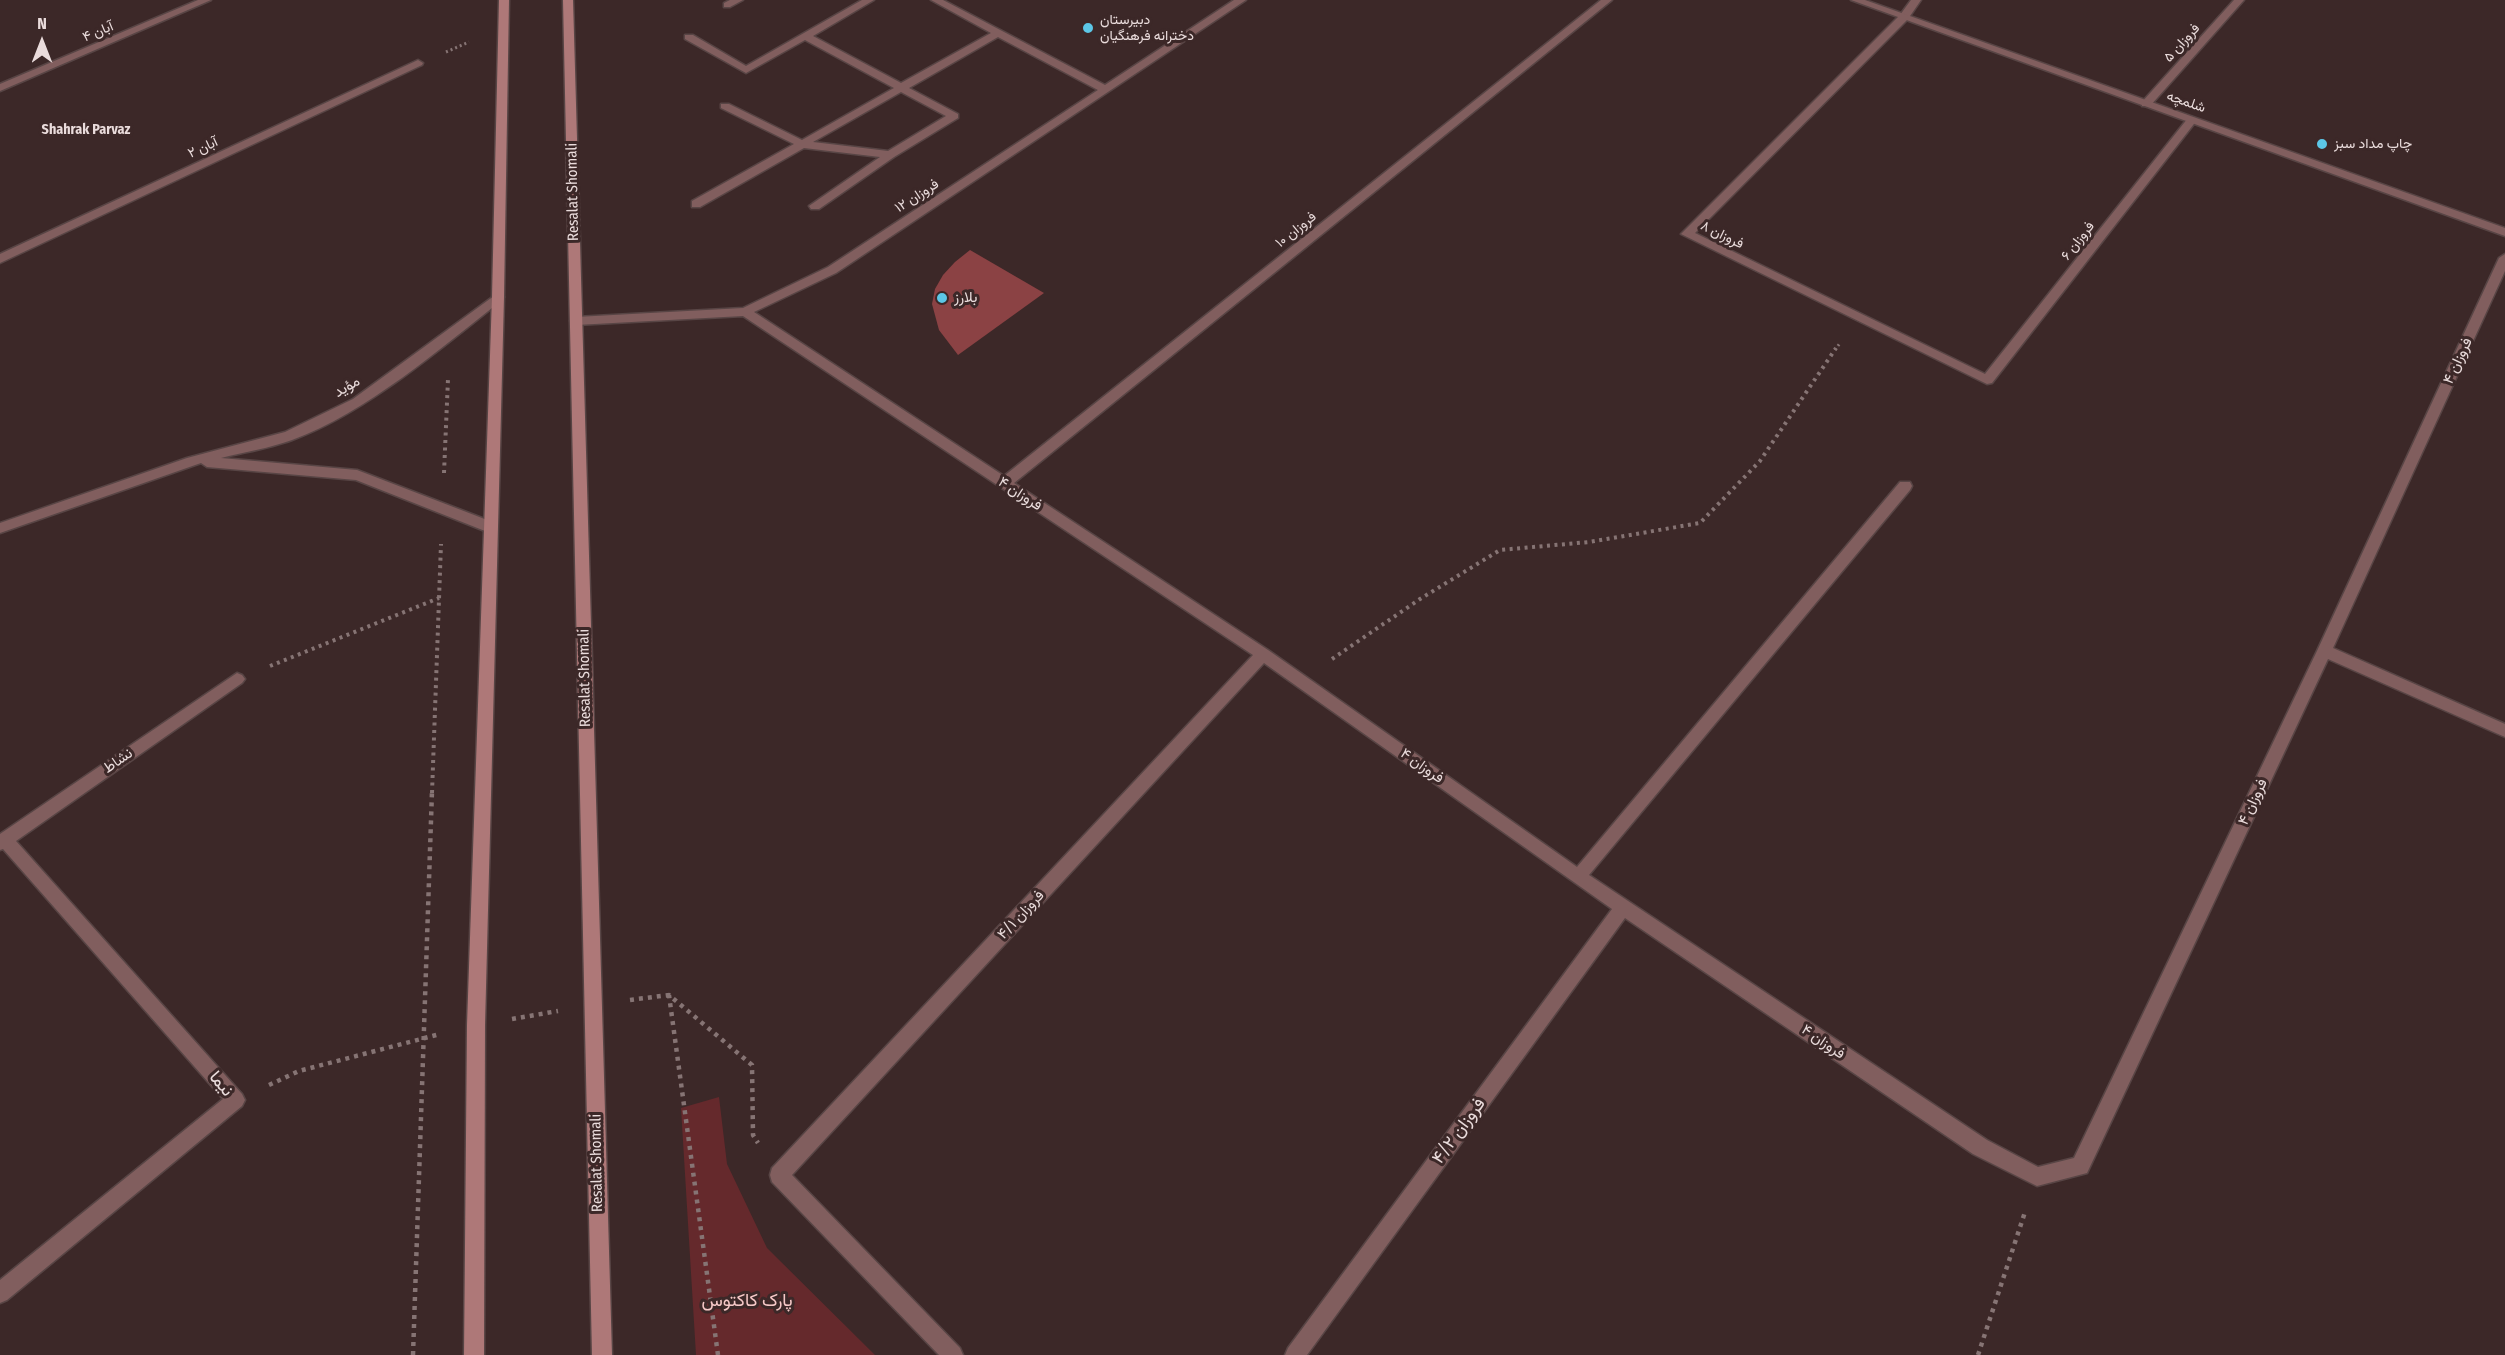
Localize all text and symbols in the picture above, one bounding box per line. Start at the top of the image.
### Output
north arrow [12,12,72,72]
place label: دبیرستان دخترانه فرهنگیان [1100,12,1194,44]
text: N [37,14,47,33]
street label: آبان ۴ [80,18,116,46]
street label: فروزان ۵ [2160,20,2204,66]
marker: دبیرستان دخترانه فرهنگیان [1081,21,1095,35]
street label: شلمچه [2164,87,2208,117]
district label: Shahrak Parvaz [42,122,130,138]
street label: آبان ۲ [185,134,221,162]
place label: چاپ مداد سبز [2334,136,2412,152]
marker: چاپ مداد سبز [2315,137,2329,151]
street label: Resalat Shomali [563,143,583,241]
street label: فروزان ۱۲ [892,176,942,216]
street label: فروزان ۱۰ [1272,208,1320,252]
street label: فروزان ۸ [1698,217,1746,253]
street label: فروزان ۶ [2058,218,2098,264]
place label: بلارز [954,289,978,307]
marker: بلارز [935,291,949,305]
street label: فروزان ۴ [2440,335,2476,387]
street label: مؤید [331,372,363,402]
street label: فروزان ۴ [995,473,1045,515]
street label: Resalat Shomali [575,629,595,727]
street label: نشاط [100,744,136,778]
street label: فروزان ۴ [1397,745,1447,787]
street label: فروزان ۴ [2235,776,2271,828]
street label: فروزان ۴/۱ [994,887,1048,943]
street label: فروزان ۴ [1798,1021,1848,1063]
street label: نیما [204,1067,238,1101]
street label: فروزان ۴/۲ [1428,1094,1490,1168]
street label: Resalat Shomali [587,1114,607,1212]
park label: پارک کاکتوس [701,1290,793,1312]

